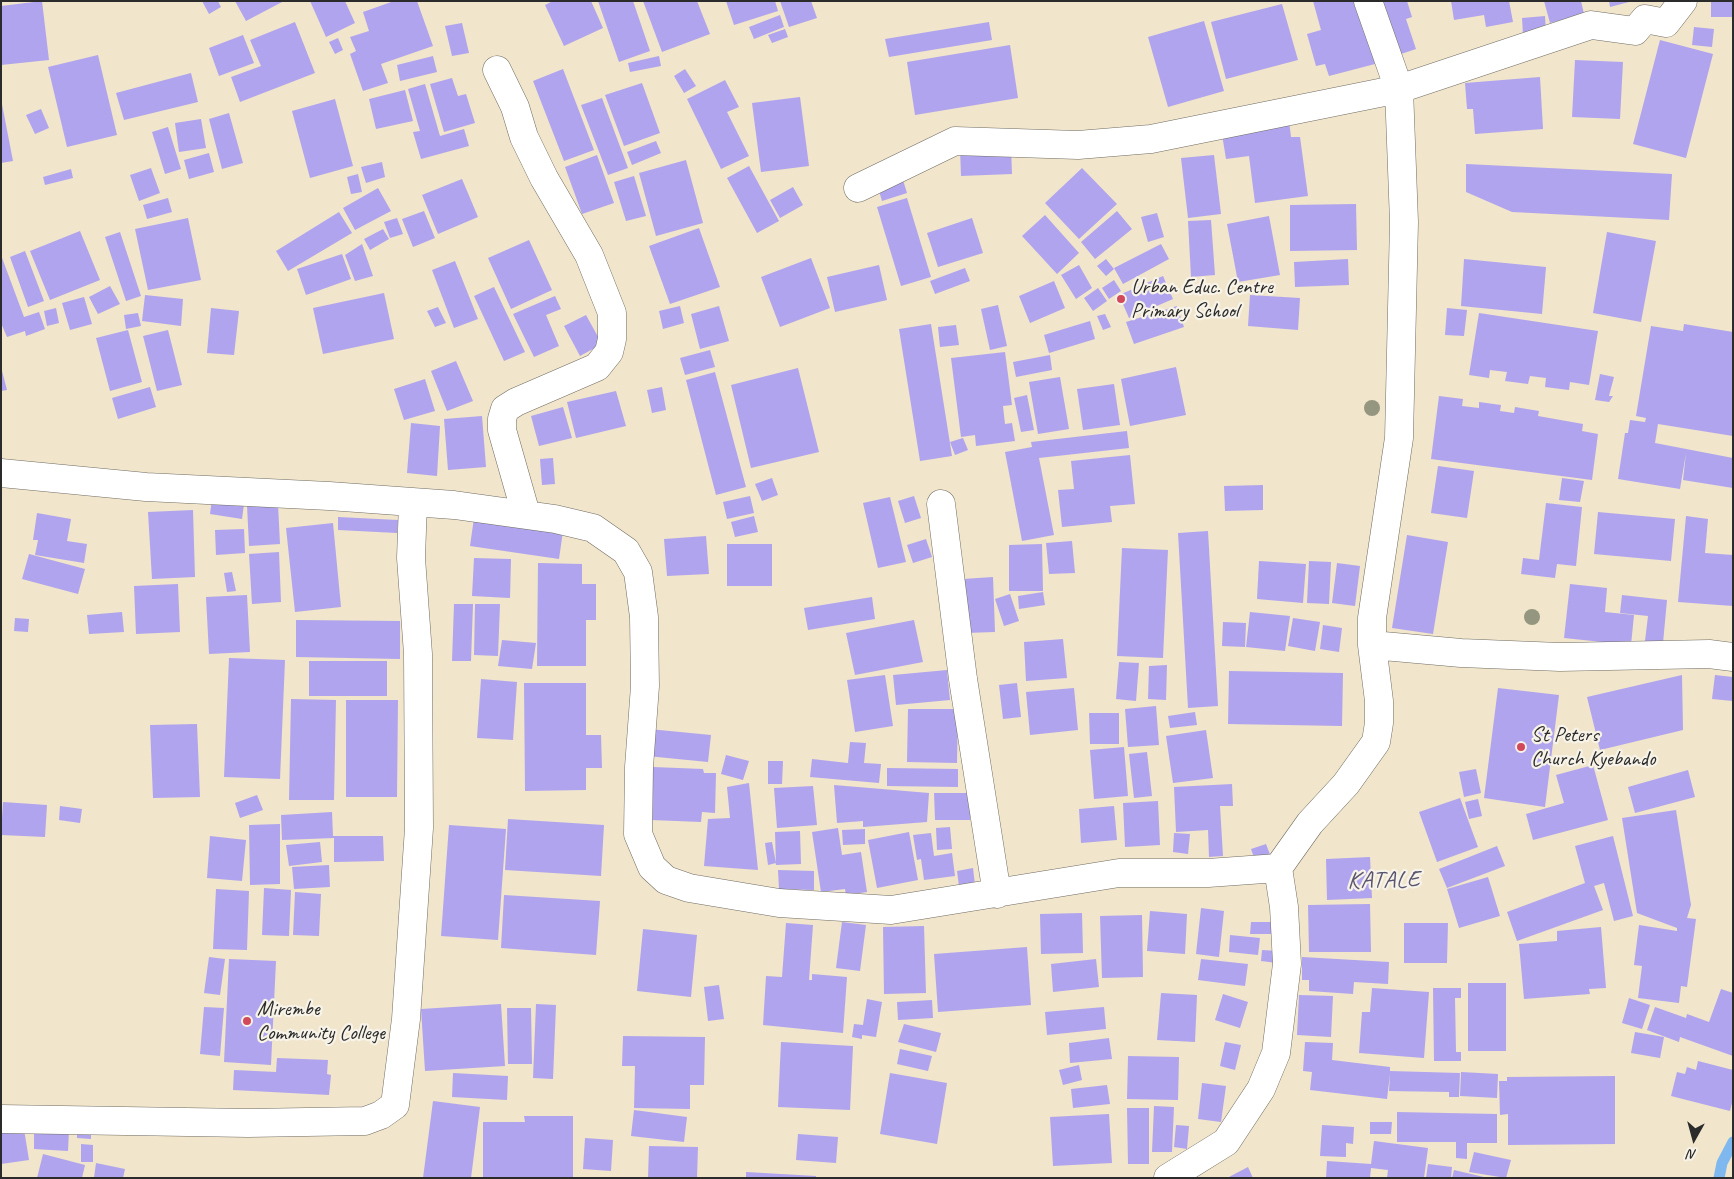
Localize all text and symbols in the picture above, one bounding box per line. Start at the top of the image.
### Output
place label: Urban Educ. Centre Primary School [1131,274,1273,324]
marker: Urban Educ. Centre Primary School [1115,293,1127,305]
place label: St Peters Church Kyebando [1531,722,1655,772]
marker: St Peters Church Kyebando [1515,741,1527,753]
district label: KATALE [1347,867,1421,895]
place label: Mirembe Community College [257,996,385,1046]
marker: Mirembe Community College [241,1015,253,1027]
north arrow [1669,1114,1719,1164]
text: N [1687,1145,1697,1163]

